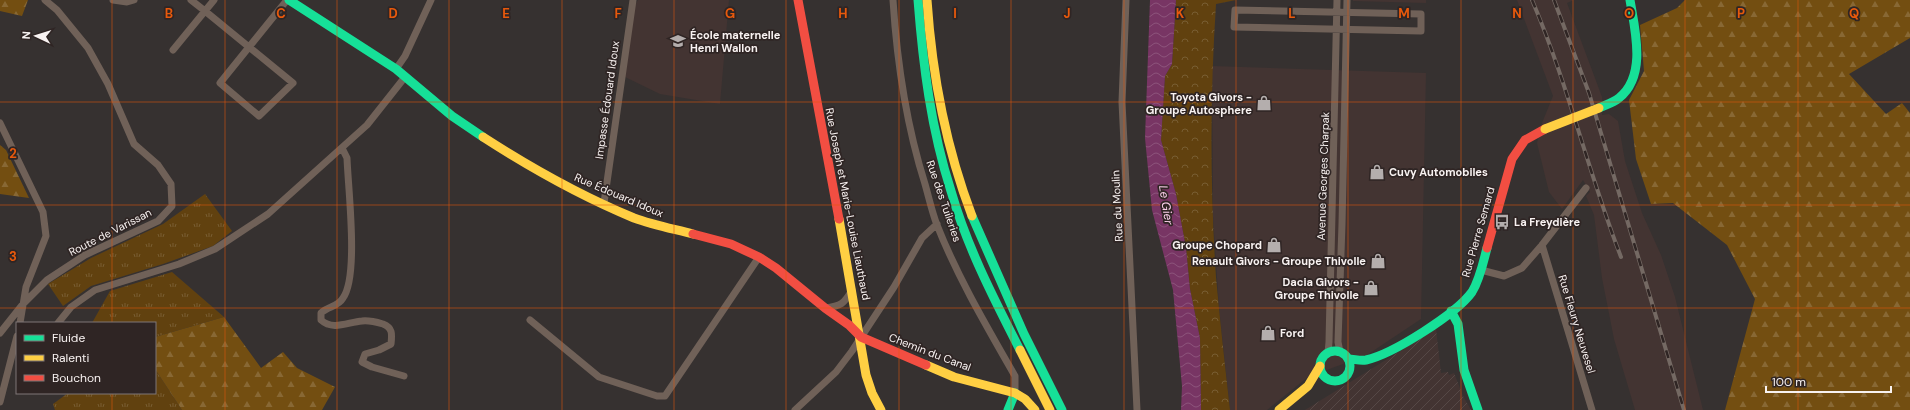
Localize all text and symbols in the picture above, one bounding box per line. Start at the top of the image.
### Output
text: B [165,5,173,22]
text: C [276,5,286,22]
text: D [388,5,398,22]
text: E [502,5,510,22]
text: F [614,5,622,22]
text: G [725,5,735,22]
text: H [838,5,848,22]
text: I [953,5,957,22]
text: J [1063,5,1071,22]
text: K [1176,5,1185,22]
text: L [1288,5,1296,22]
text: M [1398,5,1410,22]
text: N [1512,5,1522,22]
text: O [1624,5,1634,22]
text: P [1737,5,1745,22]
text: Q [1849,5,1859,22]
north arrow [16,16,56,56]
place label: École maternelle Henri Wallon [690,28,781,55]
text: N [19,31,33,40]
school or university icon: École maternelle Henri Wallon [669,32,687,50]
street label: Impasse Édouard Idoux [592,40,622,160]
place label: Toyota Givors - Groupe Autosphere [1146,90,1252,117]
shop icon: Toyota Givors - Groupe Autosphere [1255,94,1273,112]
street label: Rue Joseph et Marie-Louise Liauthaud [822,107,874,301]
street label: Avenue Georges Charpak [1314,111,1332,241]
text: 2 [9,145,17,162]
street label: Rue des Tuileries [923,158,965,244]
shop icon: Cuvy Automobiles [1368,163,1386,181]
place label: Cuvy Automobiles [1389,165,1488,179]
street label: Rue Édouard Idoux [572,170,666,220]
street label: Rue du Moulin [1108,170,1126,242]
water label: Le Gier [1155,184,1177,226]
street label: Rue Pierre Semard [1458,185,1498,279]
street label: Route de Varissan [66,205,154,259]
bus stop icon: La Freydière [1493,213,1511,231]
place label: La Freydière [1514,215,1580,229]
shop icon: Groupe Chopard [1265,236,1283,254]
place label: Groupe Chopard [1172,238,1262,252]
text: 3 [9,248,17,265]
shop icon: Renault Givors - Groupe Thivolle [1369,252,1387,270]
place label: Renault Givors - Groupe Thivolle [1192,254,1366,268]
street label: Rue Fleury Neuvesel [1555,273,1599,375]
place label: Dacia Givors - Groupe Thivolle [1275,275,1359,302]
shop icon: Dacia Givors - Groupe Thivolle [1362,279,1380,297]
legend [16,322,156,394]
shop icon: Ford [1259,324,1277,342]
place label: Ford [1280,326,1304,340]
text: Fluide [52,330,85,346]
street label: Chemin du Canal [887,330,973,374]
text: Ralenti [52,350,90,366]
scale bar [1766,368,1891,394]
text: Bouchon [52,370,101,386]
text: 100 m [1772,374,1806,390]

